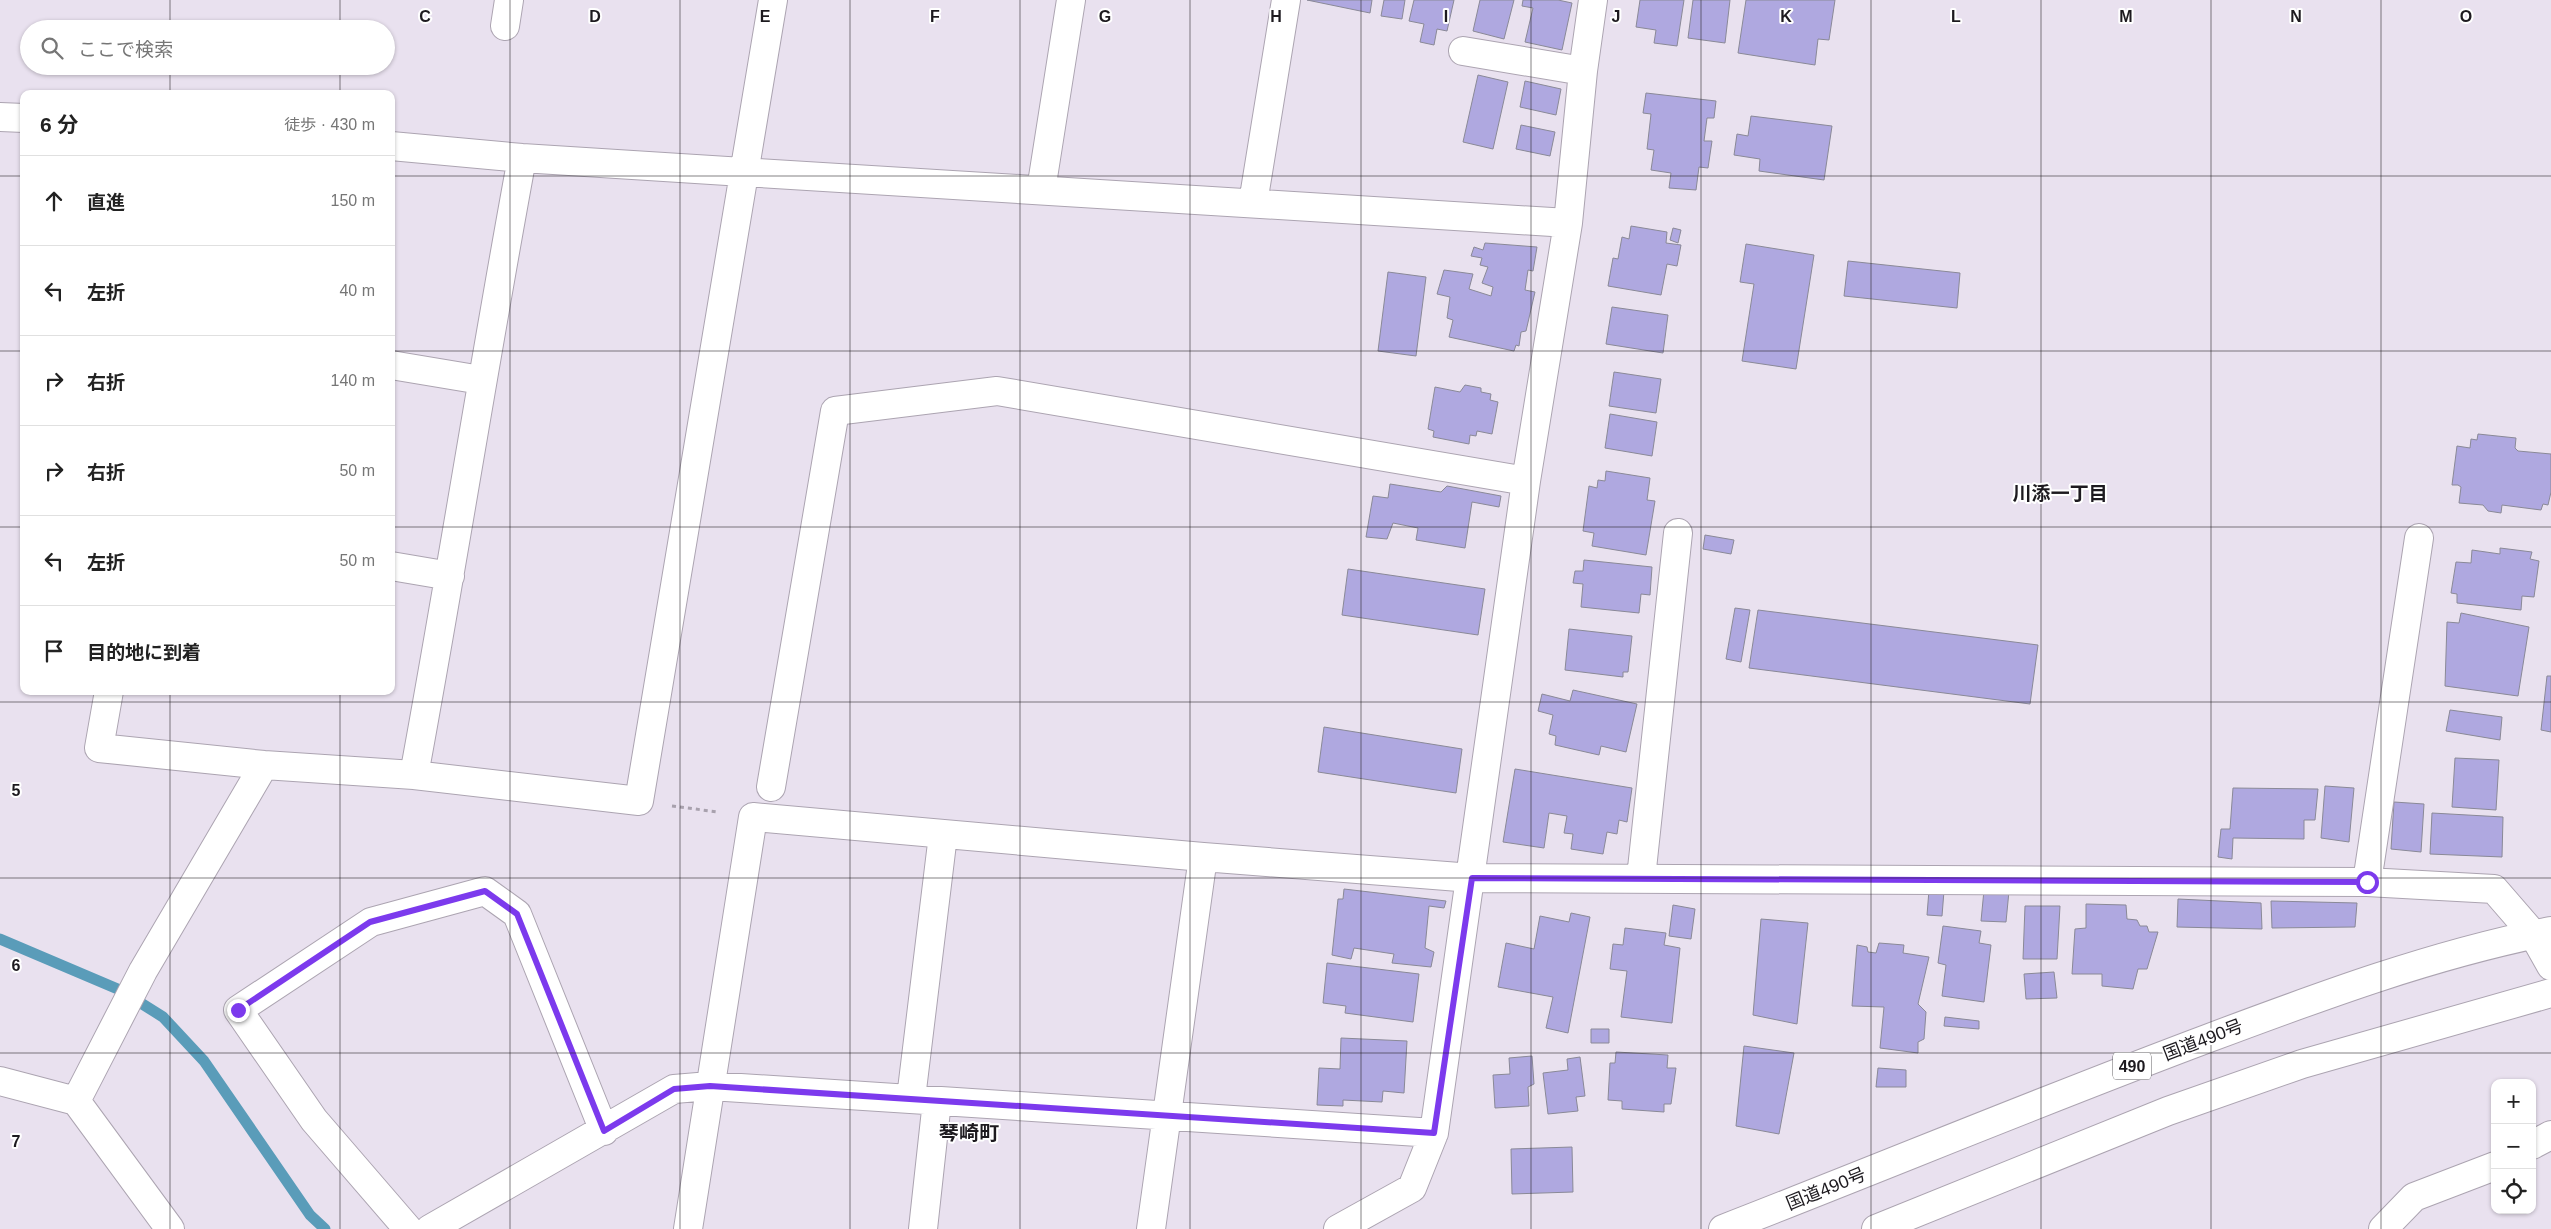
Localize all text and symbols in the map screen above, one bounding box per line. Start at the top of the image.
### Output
text: C [419,8,431,25]
text: D [589,8,601,25]
text: E [760,8,771,25]
text: F [930,8,940,25]
text: G [1099,8,1111,25]
text: H [1270,8,1282,25]
text: I [1444,8,1448,25]
text: J [1612,8,1620,25]
text: K [1780,8,1792,25]
text: L [1951,8,1961,25]
text: M [2119,8,2133,25]
text: N [2290,8,2302,25]
text: O [2460,8,2472,25]
search box [20,20,395,75]
icon: search [38,34,66,62]
text: ここで検索 [78,39,173,60]
text: 6 分 [40,113,79,136]
text: 徒歩 · 430 m [284,116,375,133]
icon: ahead [40,187,68,215]
text: 直進 [87,192,125,213]
text: 150 m [331,192,375,209]
icon: left [40,277,68,305]
text: 左折 [87,282,125,303]
text: 40 m [339,282,375,299]
icon: right [40,367,68,395]
text: 右折 [87,372,125,393]
text: 140 m [331,372,375,389]
icon: right [40,457,68,485]
text: 右折 [87,462,125,483]
text: 50 m [339,462,375,479]
district label: 川添一丁目 [2012,483,2108,504]
icon: left [40,547,68,575]
text: 左折 [87,552,125,573]
text: 50 m [339,552,375,569]
icon: arrive [40,637,68,665]
text: 目的地に到着 [87,642,201,663]
text: 5 [12,782,21,799]
route start [2356,871,2379,894]
text: 6 [12,957,21,974]
route end [227,999,250,1022]
street label: 国道490号 [2160,1016,2246,1064]
road number: 490 [2113,1052,2151,1080]
map controls [2491,1079,2536,1214]
button: + [2491,1079,2536,1124]
district label: 琴崎町 [939,1122,999,1144]
button: − [2491,1124,2536,1169]
text: 7 [12,1133,21,1150]
street label: 国道490号 [1783,1164,1869,1214]
button: locate [2491,1169,2536,1214]

